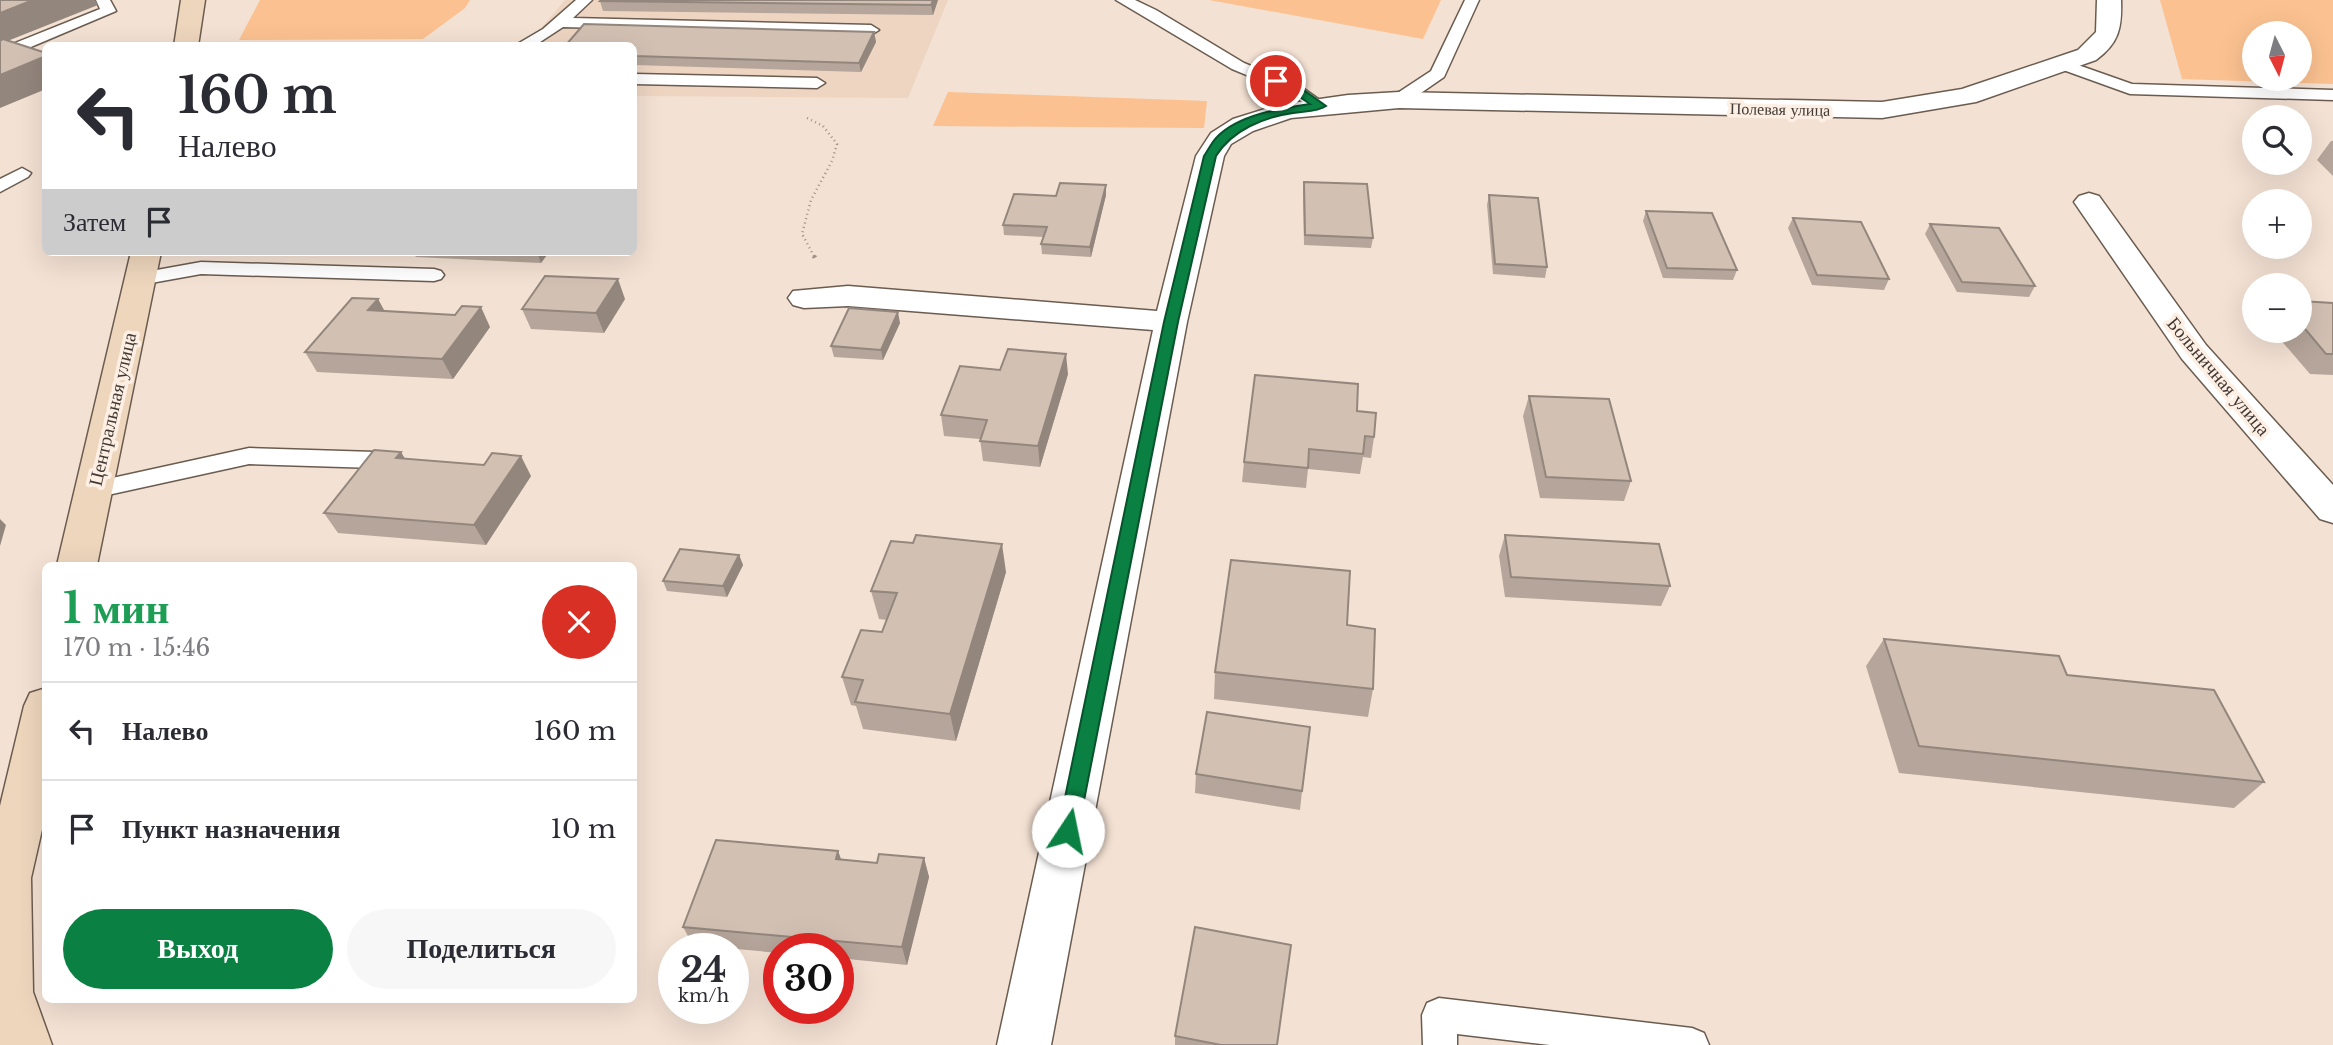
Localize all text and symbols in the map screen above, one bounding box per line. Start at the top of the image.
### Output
north arrow [2242,21,2312,91]
map controls [2242,21,2312,343]
pin [1246,51,1306,111]
icon: arrive [1257,62,1295,100]
text: 160 m [178,65,337,126]
icon: left [63,70,154,161]
street label: Полевая улица [1730,98,1830,120]
button: search [2242,105,2312,175]
text: Налево [178,126,277,166]
button: + [2242,189,2312,259]
icon: arrive [140,203,178,241]
text: Затем [63,206,126,238]
button: − [2242,273,2312,343]
street label: Больничная улица [2162,312,2275,441]
street label: Центральная улица [84,330,141,488]
text: 1 мин [63,582,170,634]
button: close [542,585,616,659]
text: 170 m · 15:46 [63,634,210,662]
icon: left [63,712,101,750]
text: Налево [122,715,208,747]
text: 160 m [534,715,616,747]
position arrow [1031,794,1105,868]
icon: arrive [63,810,101,848]
text: Пункт назначения [122,813,340,845]
text: 10 m [550,813,616,845]
button: Выход [63,909,333,989]
button: Поделиться [347,909,616,989]
speed limit sign: 30 [763,933,854,1024]
text: 24 [680,948,727,991]
text: km/h [678,985,729,1007]

